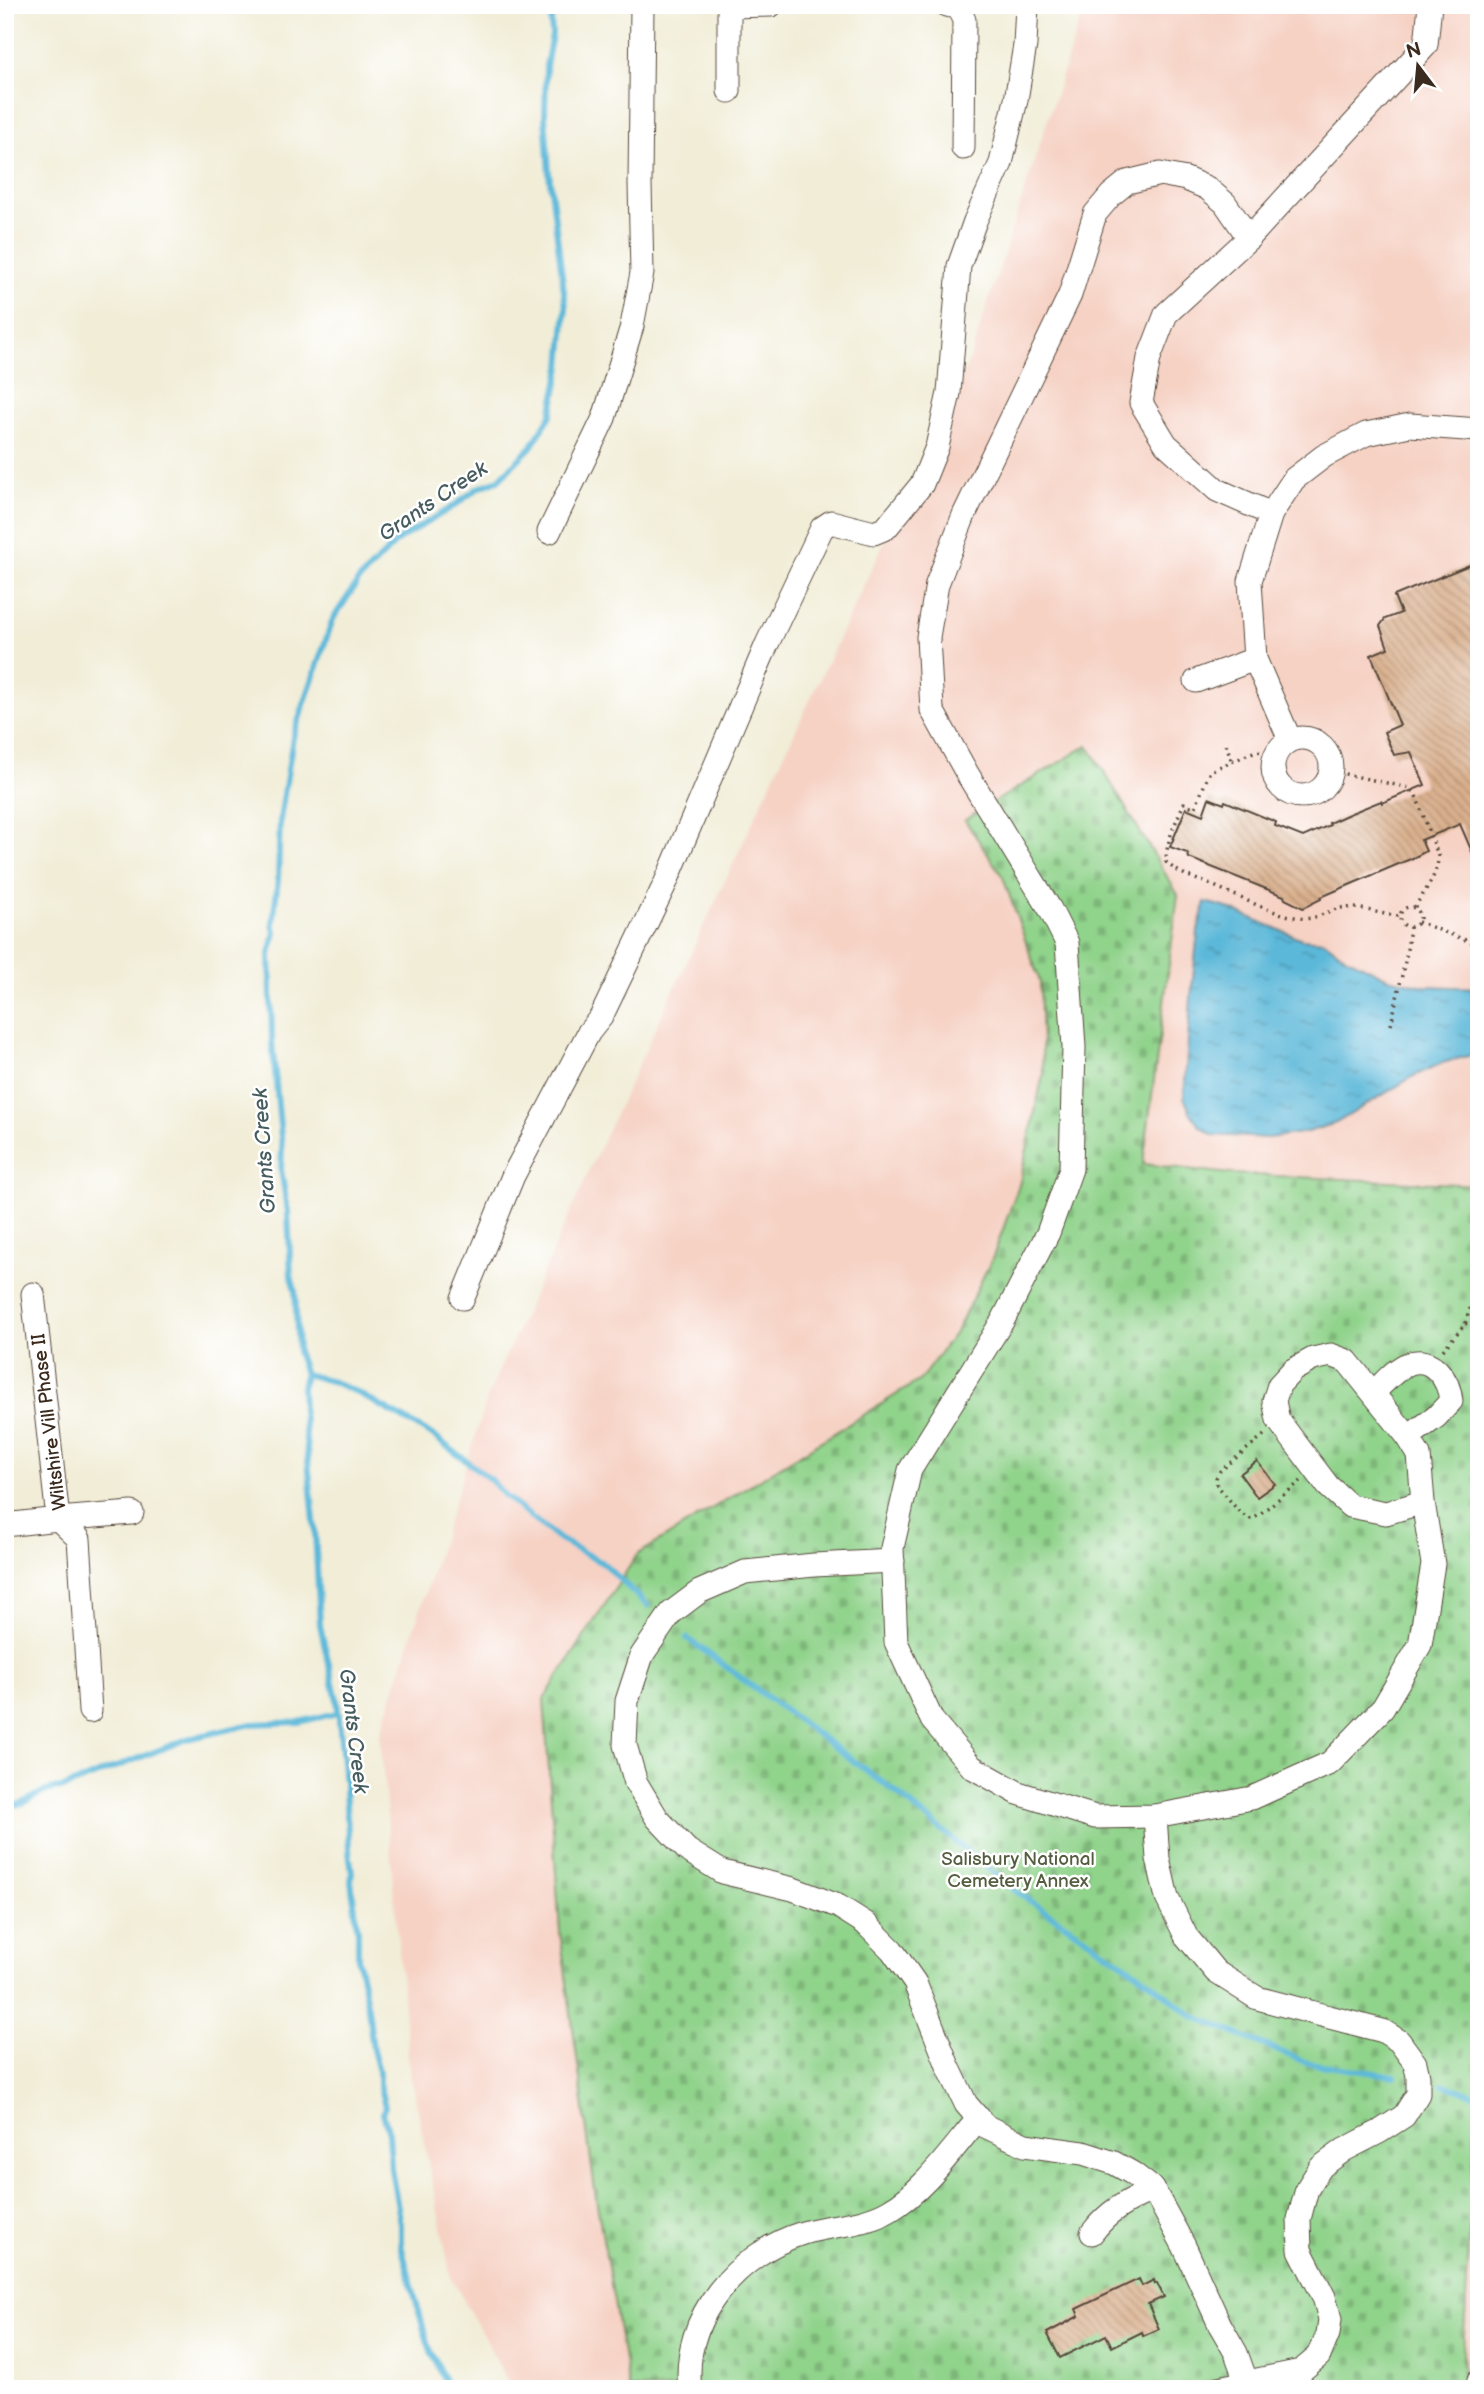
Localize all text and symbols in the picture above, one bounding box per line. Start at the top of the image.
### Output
north arrow [1382,32,1452,102]
text: N [1404,38,1424,64]
water label: Grants Creek [374,456,493,547]
water label: Grants Creek [248,1087,281,1215]
street label: Wiltshire Vill Phase II [27,1332,72,1512]
water label: Grants Creek [333,1667,374,1796]
park label: Salisbury National Cemetery Annex [941,1848,1095,1893]

